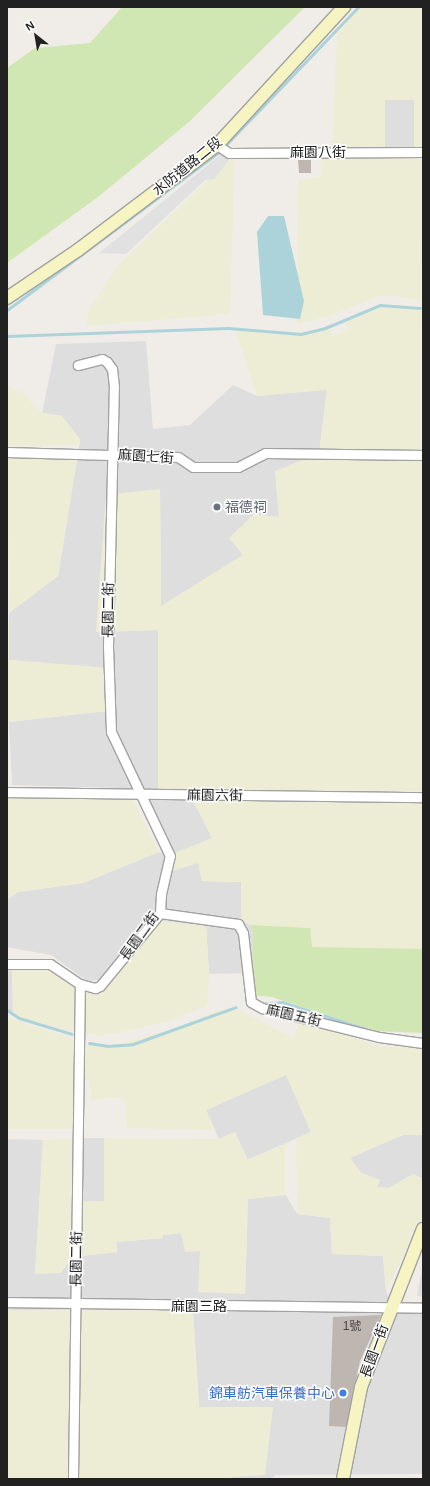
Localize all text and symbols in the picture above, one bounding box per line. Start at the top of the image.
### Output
north arrow [16,16,56,56]
text: N [23,19,36,33]
street label: 水防道路二段 [149,133,225,199]
street label: 麻園八街 [290,144,346,160]
street label: 麻園七街 [117,446,175,466]
place label: 福德祠 [225,499,267,515]
marker: 福德祠 [212,502,222,512]
street label: 長園二街 [99,582,117,638]
street label: 麻園六街 [187,786,243,804]
street label: 長園二街 [116,908,162,964]
street label: 麻園五街 [265,1001,323,1029]
street label: 長園二街 [67,1231,85,1287]
street label: 麻園三路 [171,1298,227,1314]
house number: 1號 [343,1320,361,1334]
street label: 長園一街 [357,1322,391,1380]
place label: 錦車舫汽車保養中心 [209,1385,335,1401]
marker: 錦車舫汽車保養中心 [338,1388,348,1398]

